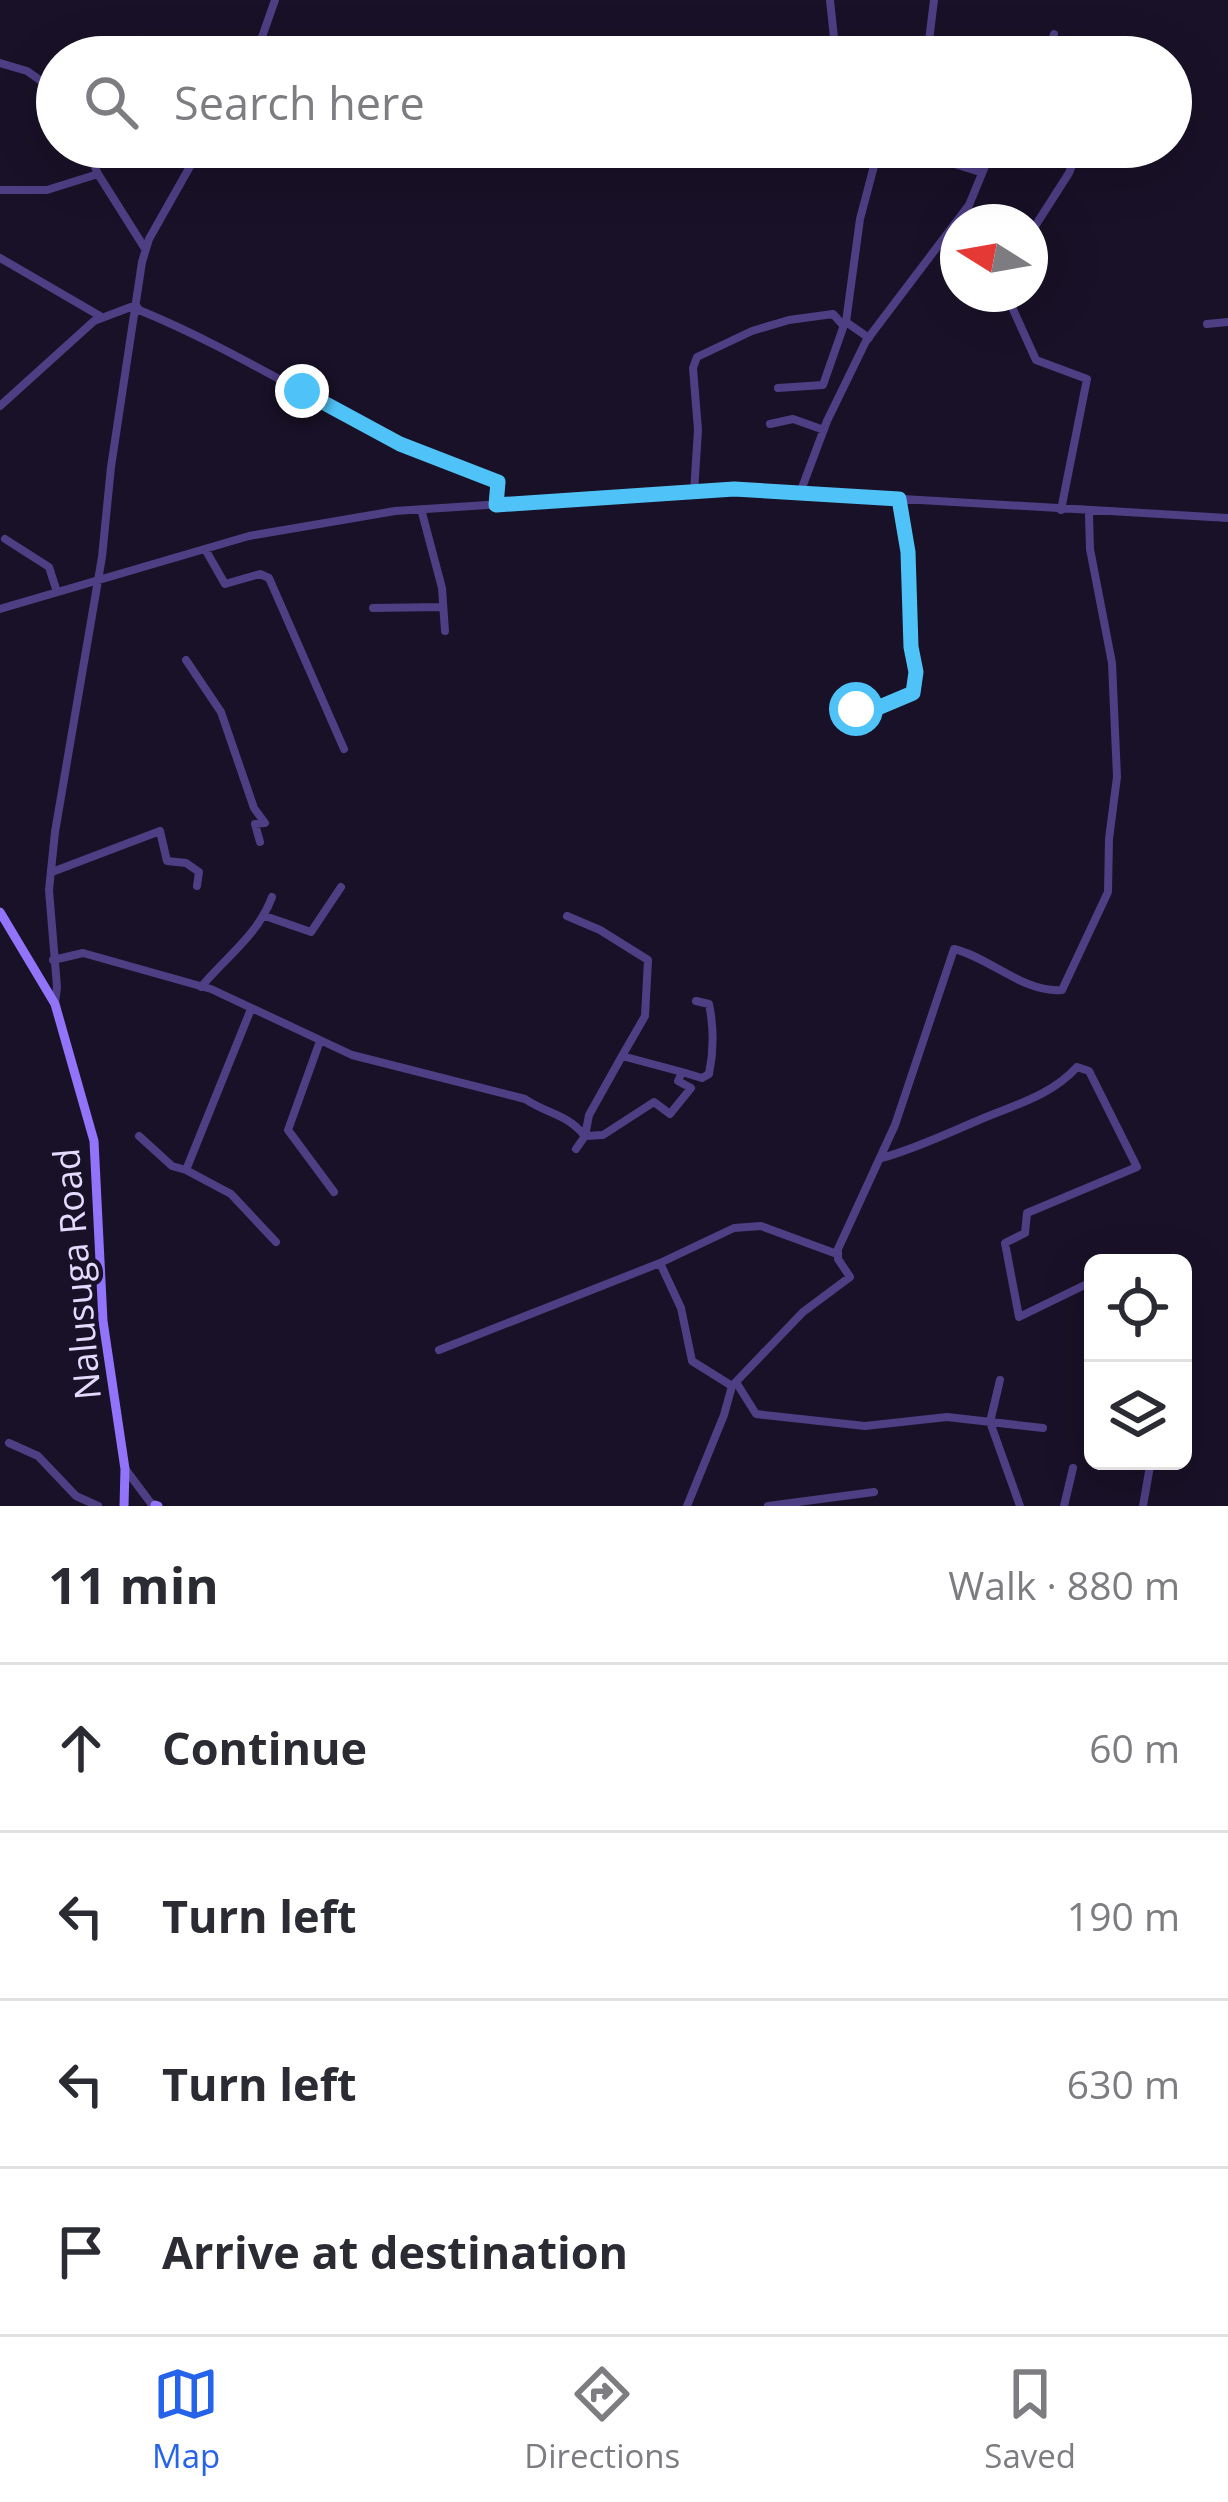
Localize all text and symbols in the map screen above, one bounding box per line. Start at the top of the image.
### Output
search box [36,36,1192,168]
icon: search [78,69,144,135]
text: Search here [174,72,425,133]
north arrow [940,204,1048,312]
route end [275,364,329,418]
route start [829,682,883,736]
street label: Nalusuga Road [41,1146,112,1402]
map controls [1084,1254,1192,1470]
button: locate [1084,1254,1192,1362]
button: layers [1084,1362,1192,1470]
text: 11 min [48,1549,219,1619]
text: Walk · 880 m [948,1558,1180,1611]
icon: ahead [48,1715,114,1781]
text: Continue [162,1717,367,1778]
text: 60 m [1089,1721,1180,1774]
icon: left [48,1883,114,1949]
text: Turn left [162,1885,357,1946]
text: 190 m [1067,1889,1180,1942]
icon: left [48,2051,114,2117]
text: Turn left [162,2053,357,2114]
text: 630 m [1067,2057,1180,2110]
icon: arrive [48,2219,114,2285]
text: Arrive at destination [162,2221,628,2282]
tab: Map [152,2361,220,2478]
tab: Directions [524,2361,680,2478]
tab: Saved [984,2361,1076,2478]

